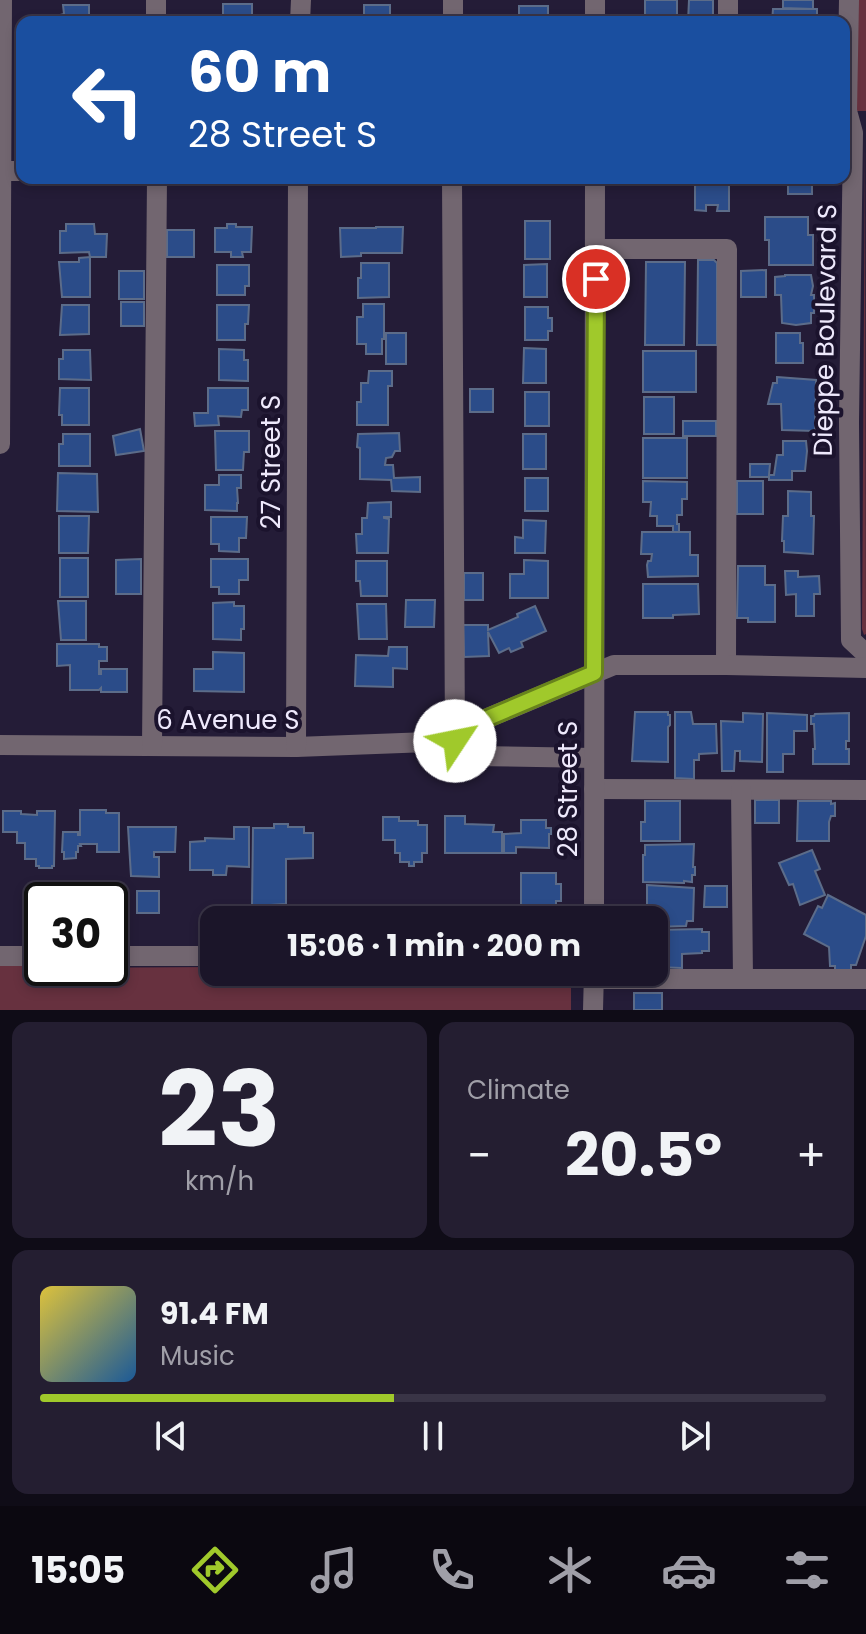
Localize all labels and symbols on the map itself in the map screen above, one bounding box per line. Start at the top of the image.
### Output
street label: Dieppe Boulevard S [805,203,845,457]
pin [562,245,630,313]
street label: 27 Street S [253,395,289,529]
position arrow [413,699,497,783]
street label: 6 Avenue S [156,702,300,738]
street label: 28 Street S [550,721,586,857]
speed limit sign: 30 [24,882,128,986]

